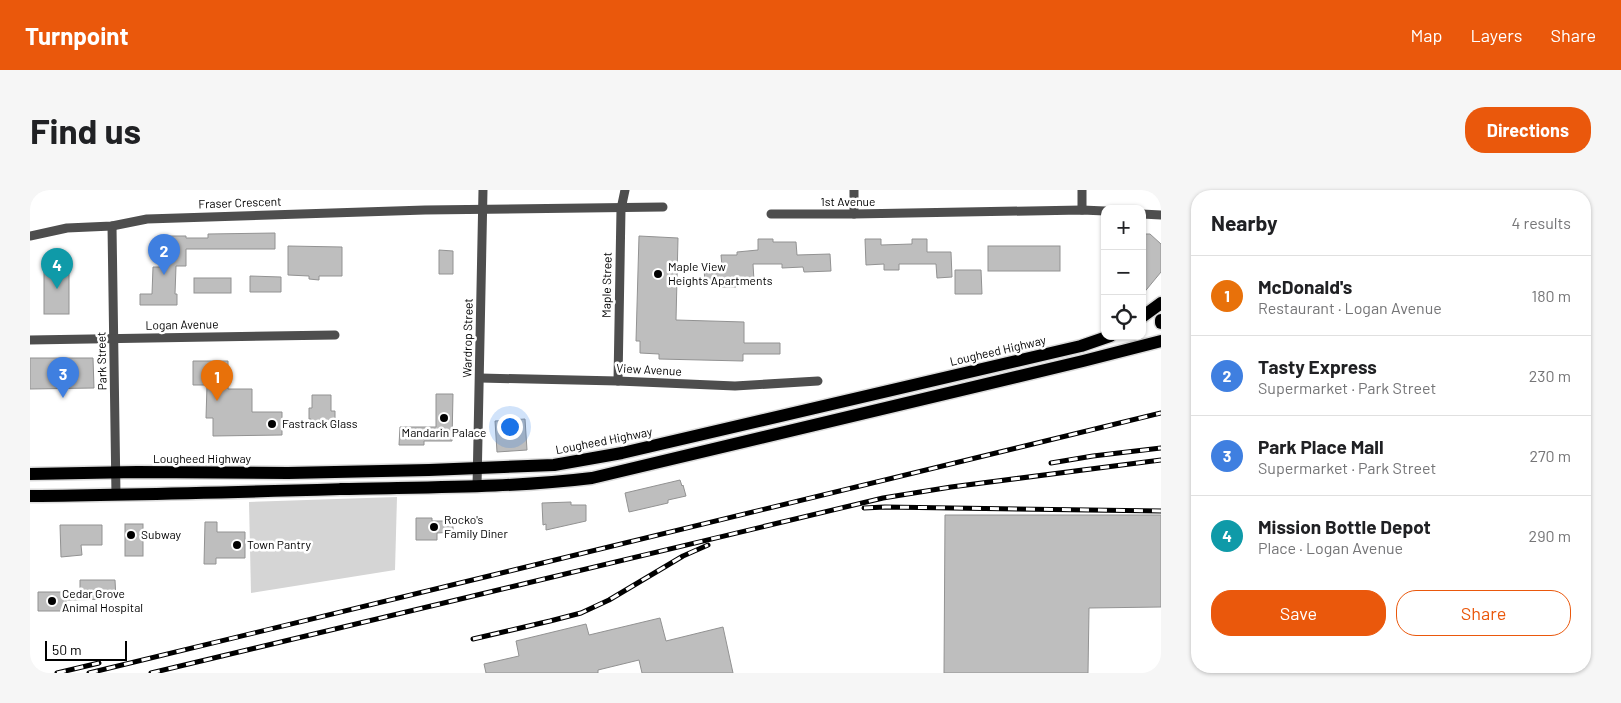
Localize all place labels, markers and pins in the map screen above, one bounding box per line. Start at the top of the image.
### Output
pin: 2 [148,234,180,275]
pin: 4 [41,248,73,289]
place label: Maple View Heights Apartments [668,259,773,287]
marker: Maple View Heights Apartments [652,268,664,280]
pin: 3 [47,357,79,398]
pin: 1 [201,360,233,401]
marker: Mandarin Palace [438,412,450,424]
place label: Fastrack Glass [282,416,358,430]
marker: Fastrack Glass [266,418,278,430]
place label: Mandarin Palace [402,425,486,439]
place label: Rocko's Family Diner [444,512,508,540]
marker: Rocko's Family Diner [428,521,440,533]
place label: Subway [141,527,181,541]
marker: Subway [125,529,137,541]
place label: Town Pantry [247,537,312,551]
marker: Town Pantry [231,539,243,551]
place label: Cedar Grove Animal Hospital [62,586,143,614]
marker: Cedar Grove Animal Hospital [46,595,58,607]

